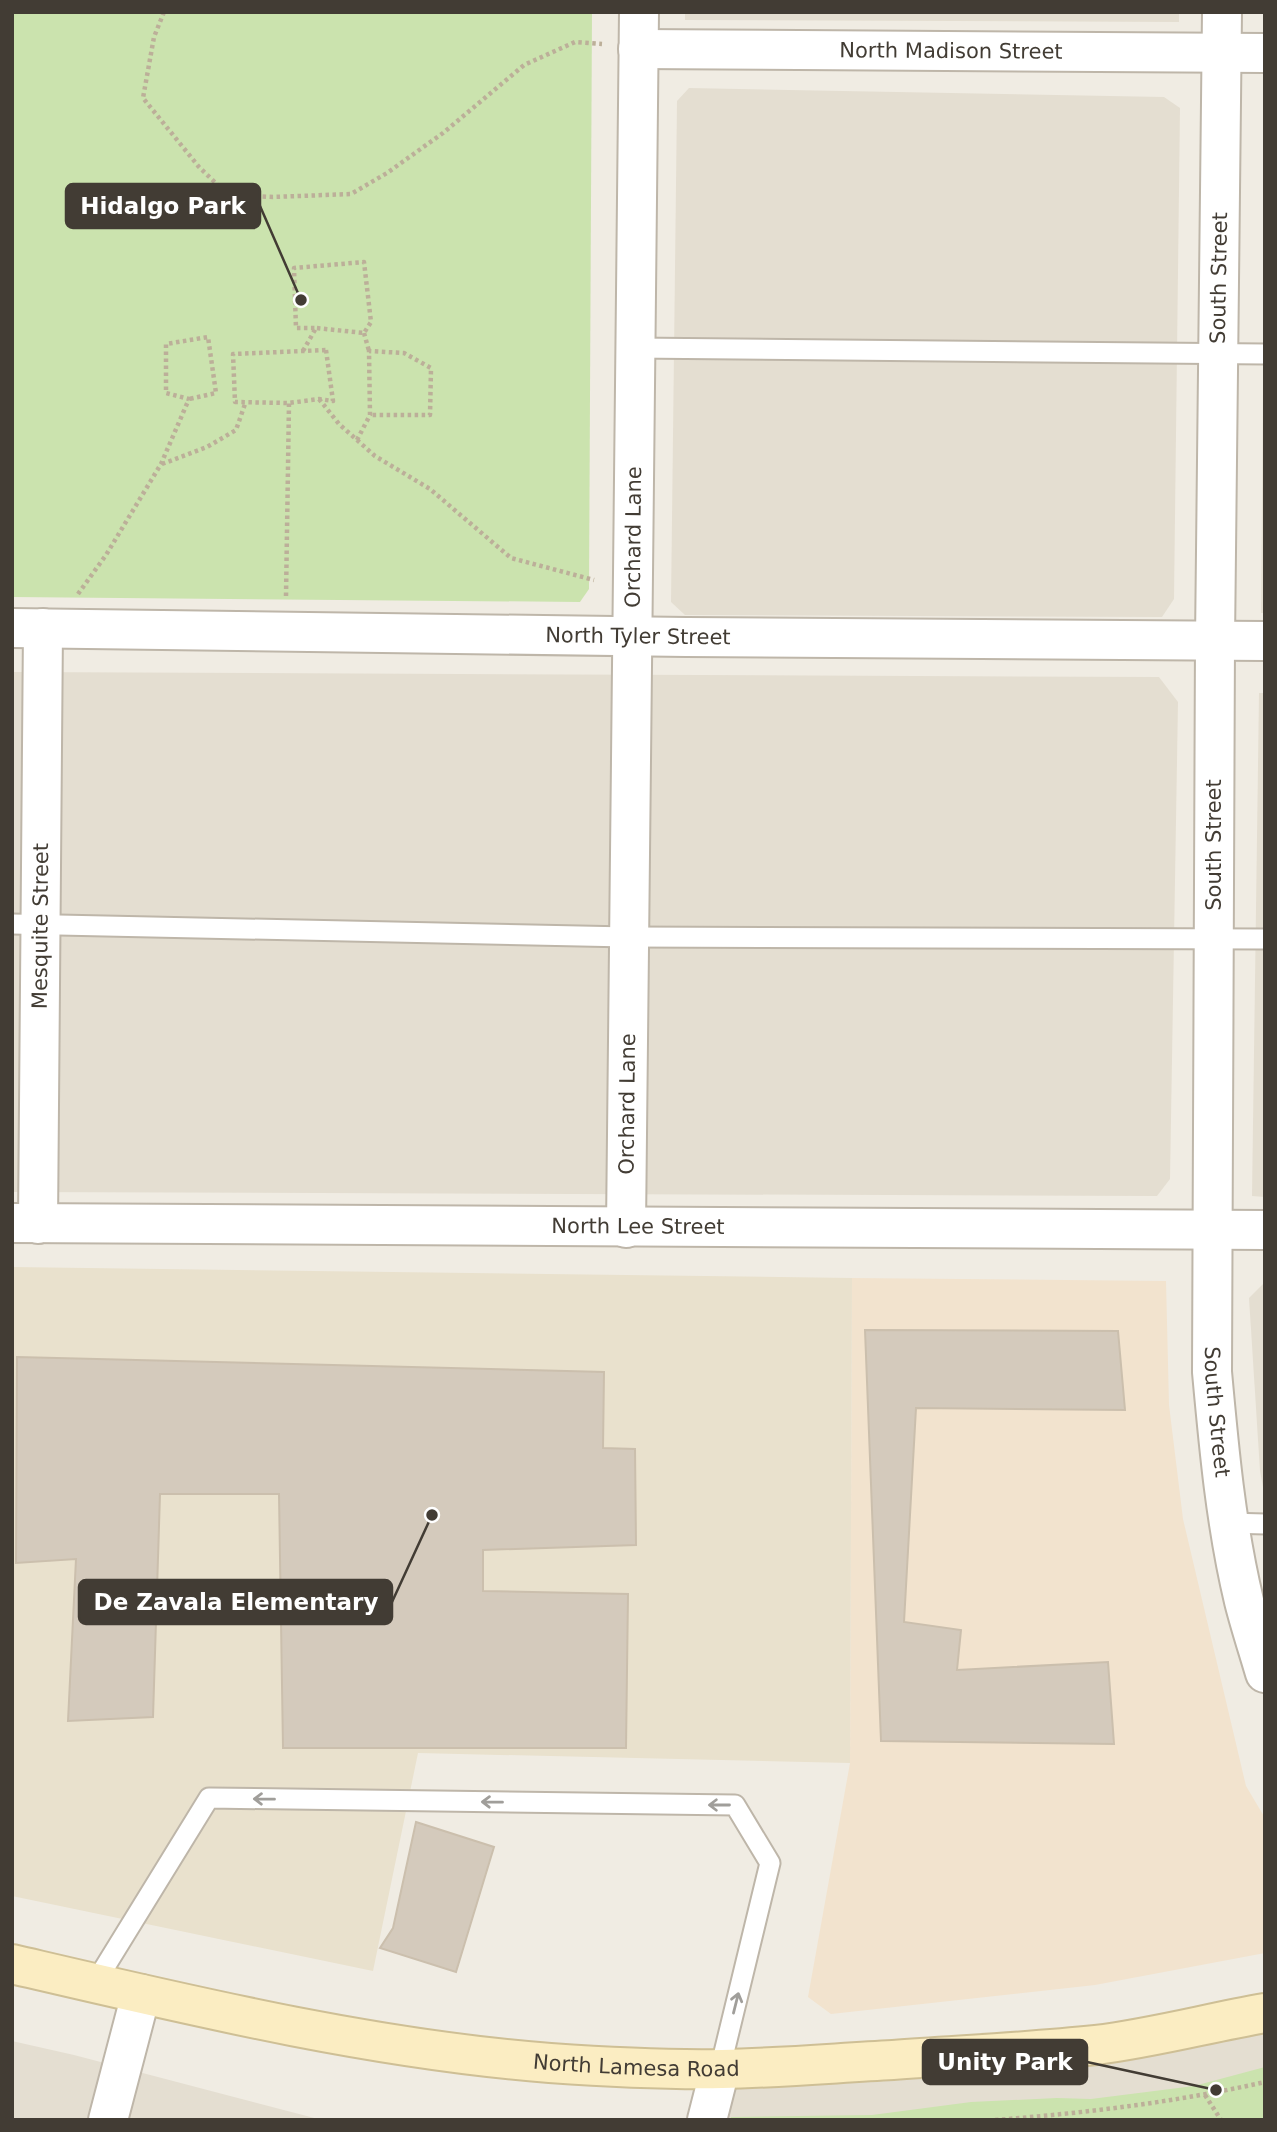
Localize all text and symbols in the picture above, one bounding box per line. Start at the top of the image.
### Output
street label: North Madison Street [839,38,1063,64]
callout: Hidalgo Park [66,184,260,228]
text: Hidalgo Park [80,193,247,219]
street label: South Street [1206,212,1232,344]
street label: Orchard Lane [621,466,646,608]
street label: North Tyler Street [545,623,731,649]
street label: South Street [1202,779,1226,911]
street label: Mesquite Street [28,843,53,1009]
street label: Orchard Lane [615,1033,640,1175]
street label: North Lee Street [551,1214,725,1239]
street label: South Street [1200,1346,1235,1479]
callout: De Zavala Elementary [79,1580,392,1624]
text: De Zavala Elementary [94,1589,378,1615]
one-way arrow [253,1792,276,1805]
one-way arrow [481,1795,504,1809]
one-way arrow [708,1798,731,1812]
one-way arrow [730,1992,743,2015]
callout: Unity Park [923,2040,1087,2084]
text: Unity Park [937,2049,1073,2075]
street label: North Lamesa Road [532,2050,740,2081]

